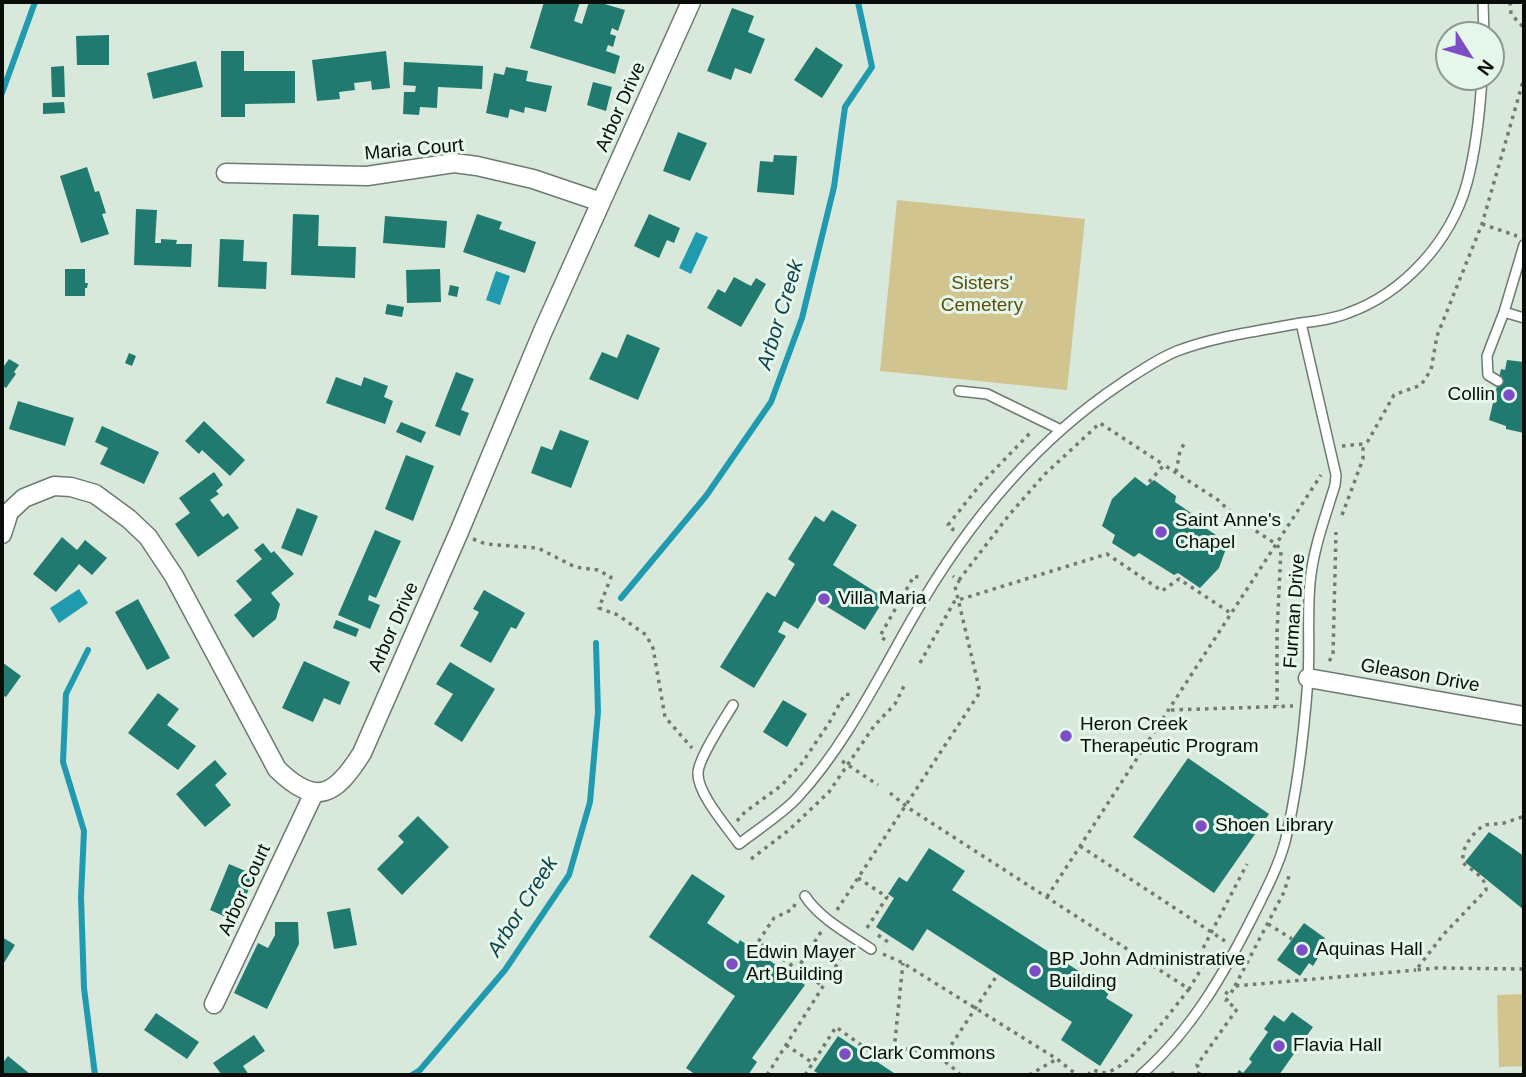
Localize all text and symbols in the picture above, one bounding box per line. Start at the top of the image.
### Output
north arrow [1435,21,1505,91]
text: N [1473,56,1498,80]
street label: Arbor Drive [591,58,651,156]
street label: Maria Court [364,134,464,166]
water label: Arbor Creek [752,257,810,373]
park label: Sisters' Cemetery [941,273,1023,317]
place label: Collin [1447,384,1495,406]
marker: Collin [1501,387,1517,403]
place label: Saint Anne's Chapel [1175,510,1281,554]
marker: Saint Anne's Chapel [1153,524,1169,540]
street label: Furman Drive [1280,553,1310,669]
street label: Arbor Drive [364,578,424,676]
place label: Villa Maria [838,588,926,610]
marker: Villa Maria [816,591,832,607]
street label: Gleason Drive [1359,654,1481,698]
place label: Heron Creek Therapeutic Program [1080,714,1258,758]
marker: Heron Creek Therapeutic Program [1058,728,1074,744]
place label: Shoen Library [1215,815,1333,837]
marker: Shoen Library [1193,818,1209,834]
street label: Arbor Court [214,841,276,939]
water label: Arbor Creek [482,852,564,962]
place label: Aquinas Hall [1316,939,1423,961]
place label: Edwin Mayer Art Building [746,942,856,986]
marker: Aquinas Hall [1294,942,1310,958]
place label: BP John Administrative Building [1049,949,1245,993]
marker: Edwin Mayer Art Building [724,956,740,972]
marker: BP John Administrative Building [1027,963,1043,979]
place label: Flavia Hall [1293,1035,1382,1057]
marker: Flavia Hall [1271,1038,1287,1054]
place label: Clark Commons [859,1043,995,1065]
marker: Clark Commons [837,1046,853,1062]

